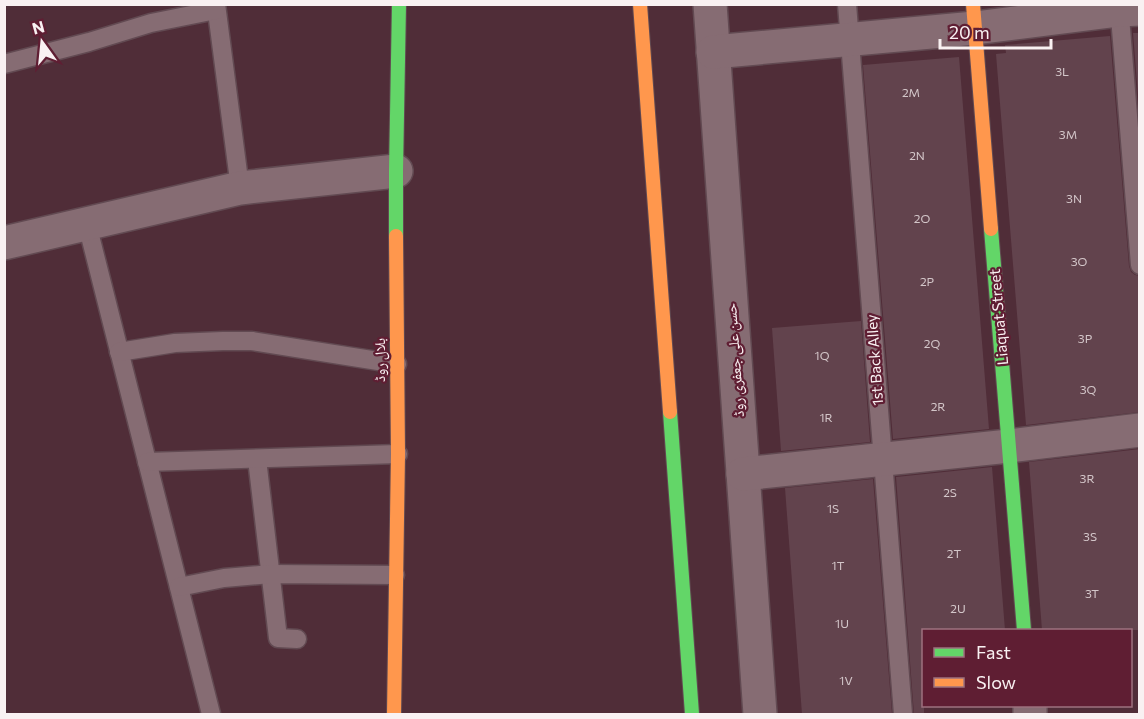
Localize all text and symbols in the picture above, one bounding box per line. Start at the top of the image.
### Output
north arrow [12,12,72,72]
scale bar [940,12,1051,50]
text: N [30,16,46,38]
text: 20 m [949,21,990,43]
house number: 3L [1055,64,1069,78]
house number: 2M [902,85,920,99]
house number: 3M [1059,127,1077,141]
house number: 2N [909,148,925,162]
house number: 3N [1066,191,1082,205]
house number: 2O [914,211,930,225]
house number: 3O [1071,254,1088,268]
street label: Liaquat Street [985,268,1011,366]
house number: 2P [920,274,935,288]
street label: حسن علی جعفری روڈ [721,302,749,418]
street label: 1st Back Alley [862,314,886,406]
house number: 3P [1078,331,1093,345]
house number: 2Q [924,336,940,350]
street label: بلال روڈ [370,338,390,382]
house number: 1Q [815,348,830,362]
house number: 3Q [1080,382,1097,396]
house number: 2R [931,399,945,413]
house number: 1R [819,410,833,424]
house number: 3R [1080,471,1094,485]
house number: 2S [943,485,957,499]
house number: 1S [827,501,839,515]
house number: 3S [1083,529,1097,543]
house number: 2T [947,546,961,560]
house number: 1T [832,558,845,572]
house number: 3T [1085,586,1099,600]
house number: 2U [950,601,966,615]
house number: 1U [835,616,849,630]
legend [922,629,1132,707]
text: Fast [976,641,1011,663]
text: Slow [976,671,1016,693]
house number: 1V [839,673,853,687]

